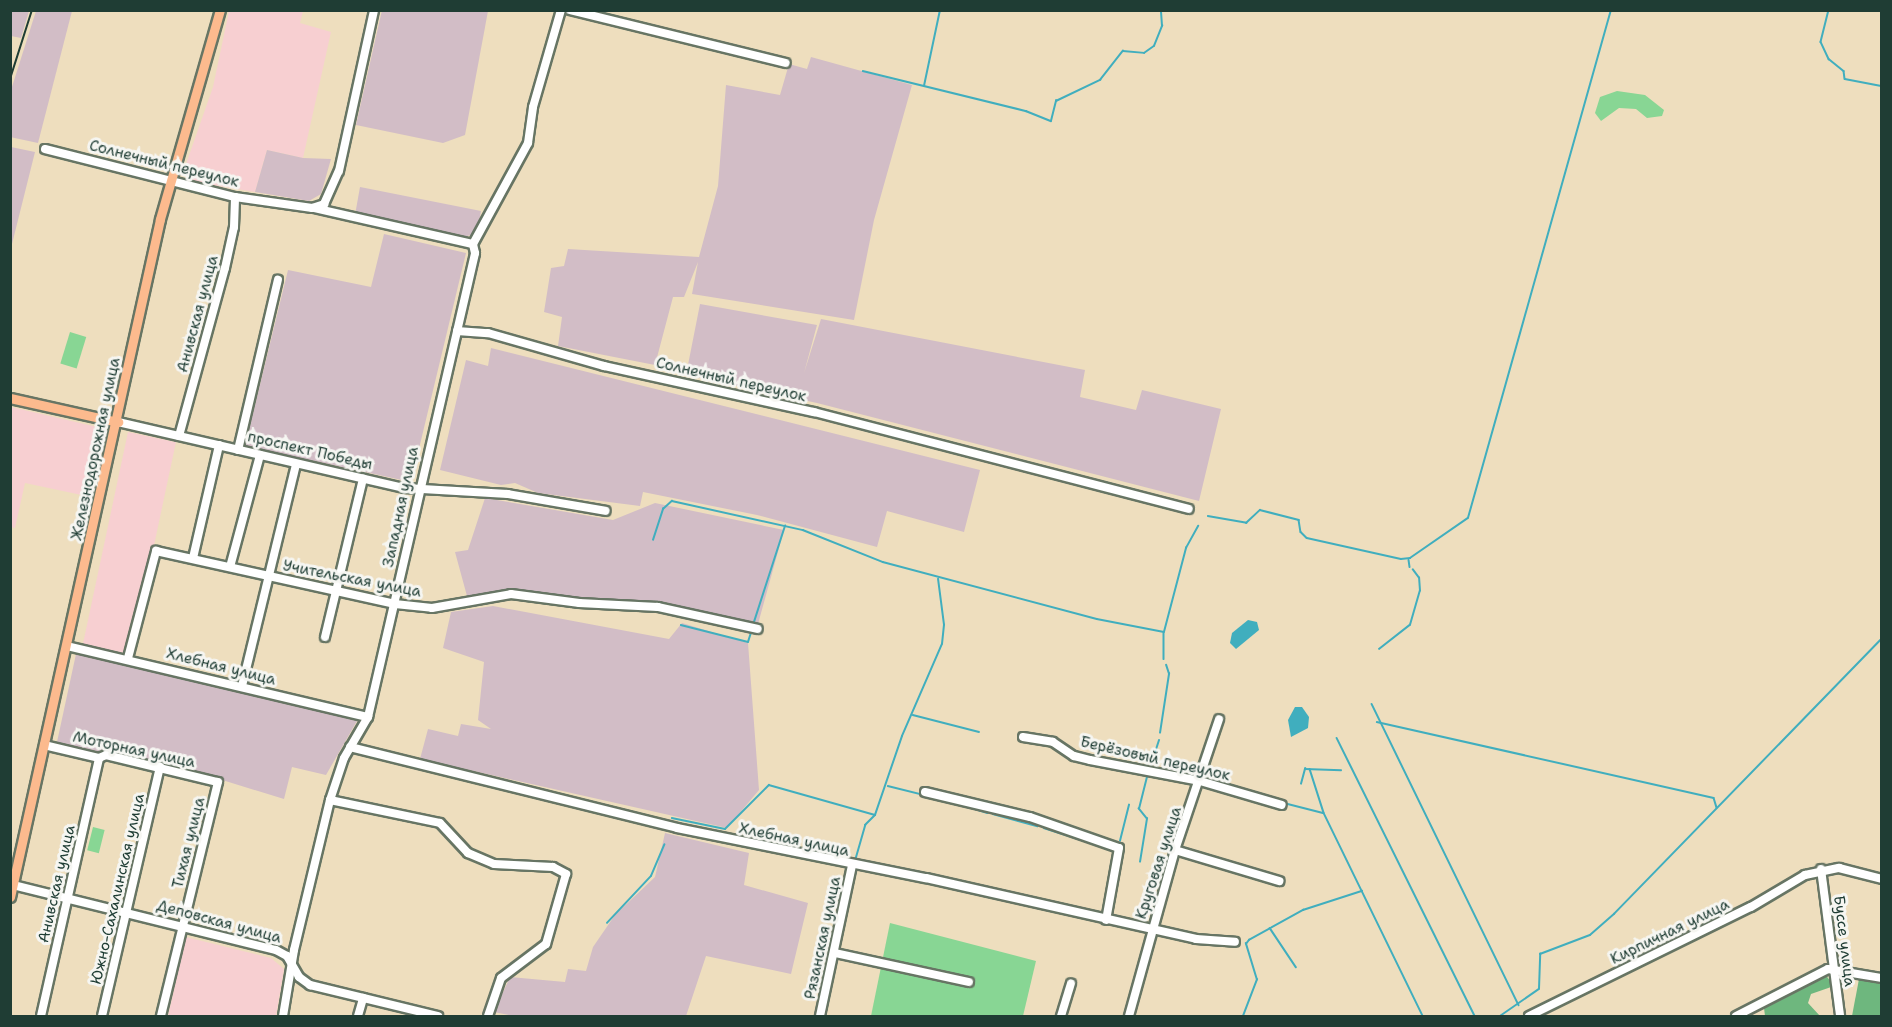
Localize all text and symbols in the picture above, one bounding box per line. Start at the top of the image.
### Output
street label: Солнечный переулок [87,137,241,191]
street label: Анивская улица [174,254,222,374]
street label: Солнечный переулок [654,354,808,406]
street label: Железнодорожная улица [68,356,124,542]
street label: проспект Победы [246,428,374,474]
street label: Западная улица [379,445,423,569]
street label: Учительская улица [281,557,423,601]
street label: Хлебная улица [164,645,278,689]
street label: Моторная улица [71,728,197,772]
street label: Берёзовый переулок [1078,733,1232,785]
street label: Южно-Сахалинская улица [87,792,149,986]
street label: Тихая улица [169,796,209,890]
street label: Круговая улица [1132,805,1186,921]
street label: Хлебная улица [737,820,851,860]
street label: Анивская улица [35,823,79,945]
street label: Рязанская улица [801,875,845,1001]
street label: Буссе улица [1829,894,1859,988]
street label: Кирпичная улица [1608,895,1732,969]
street label: Деповская улица [155,897,283,947]

